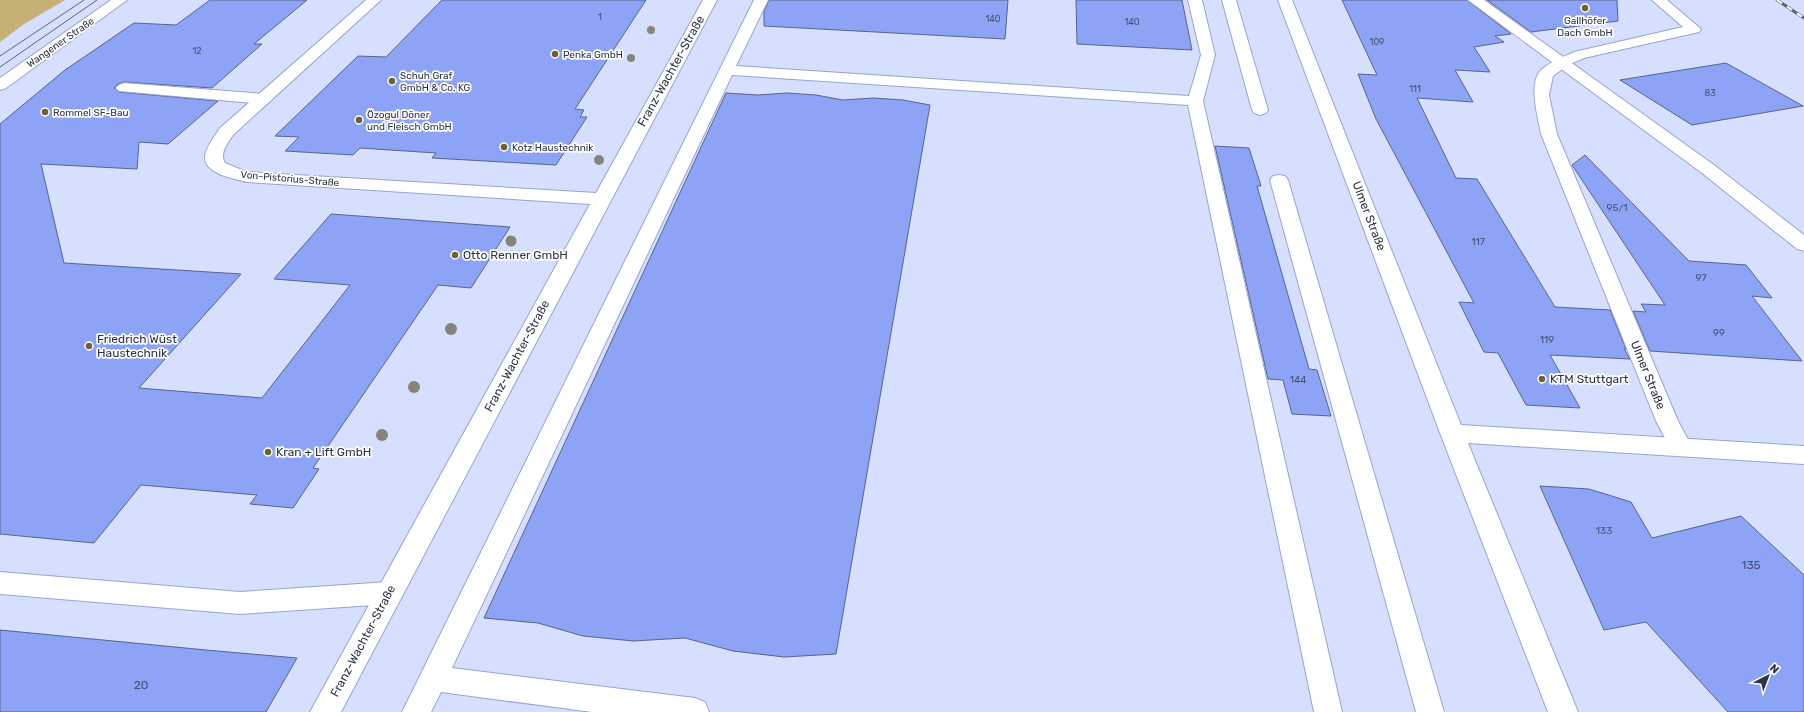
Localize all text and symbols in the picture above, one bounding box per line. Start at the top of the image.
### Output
marker: Gallhöfer Dach GmbH [1580,3,1590,13]
house number: 1 [598,12,602,22]
street label: Franz-Wachter-Straße [635,13,707,129]
house number: 140 [985,14,1001,24]
street label: Wangener Straße [25,15,97,71]
place label: Gallhöfer Dach GmbH [1557,15,1613,39]
house number: 140 [1124,17,1140,27]
house number: 109 [1370,37,1384,47]
house number: 12 [192,46,202,56]
marker: Penka GmbH [550,49,560,59]
place label: Penka GmbH [563,49,623,61]
place label: Schuh Graf GmbH & Co. KG [400,70,471,94]
marker: Schuh Graf GmbH & Co. KG [387,76,397,86]
house number: 111 [1409,84,1421,94]
house number: 83 [1704,88,1716,98]
marker: Rommel SF-Bau [40,107,50,117]
place label: Rommel SF-Bau [53,107,128,119]
place label: Özogul Döner und Fleisch GmbH [367,109,452,133]
marker: Özogul Döner und Fleisch GmbH [354,115,364,125]
marker: Kotz Haustechnik [499,142,509,152]
place label: Kotz Haustechnik [512,142,594,154]
street label: Von-Pistorius-Straße [240,169,340,189]
street label: Ulmer Straße [1349,179,1389,253]
house number: 95/1 [1607,202,1627,214]
house number: 117 [1471,236,1485,248]
place label: Otto Renner GmbH [463,248,568,262]
marker: Otto Renner GmbH [450,250,460,260]
house number: 97 [1695,272,1707,284]
street label: Franz-Wachter-Straße [482,297,553,414]
house number: 99 [1713,327,1725,339]
place label: Friedrich Wüst Haustechnik [97,332,177,360]
house number: 119 [1540,334,1554,346]
street label: Ulmer Straße [1628,339,1668,412]
marker: Friedrich Wüst Haustechnik [84,341,94,351]
place label: KTM Stuttgart [1550,372,1629,386]
house number: 144 [1290,374,1306,386]
marker: KTM Stuttgart [1537,374,1547,384]
place label: Kran + Lift GmbH [276,445,371,459]
marker: Kran + Lift GmbH [263,447,273,457]
house number: 133 [1596,525,1612,537]
house number: 135 [1741,558,1761,572]
street label: Franz-Wachter-Straße [328,582,399,699]
north arrow [1748,656,1788,696]
text: N [1767,661,1782,676]
house number: 20 [134,678,148,692]

